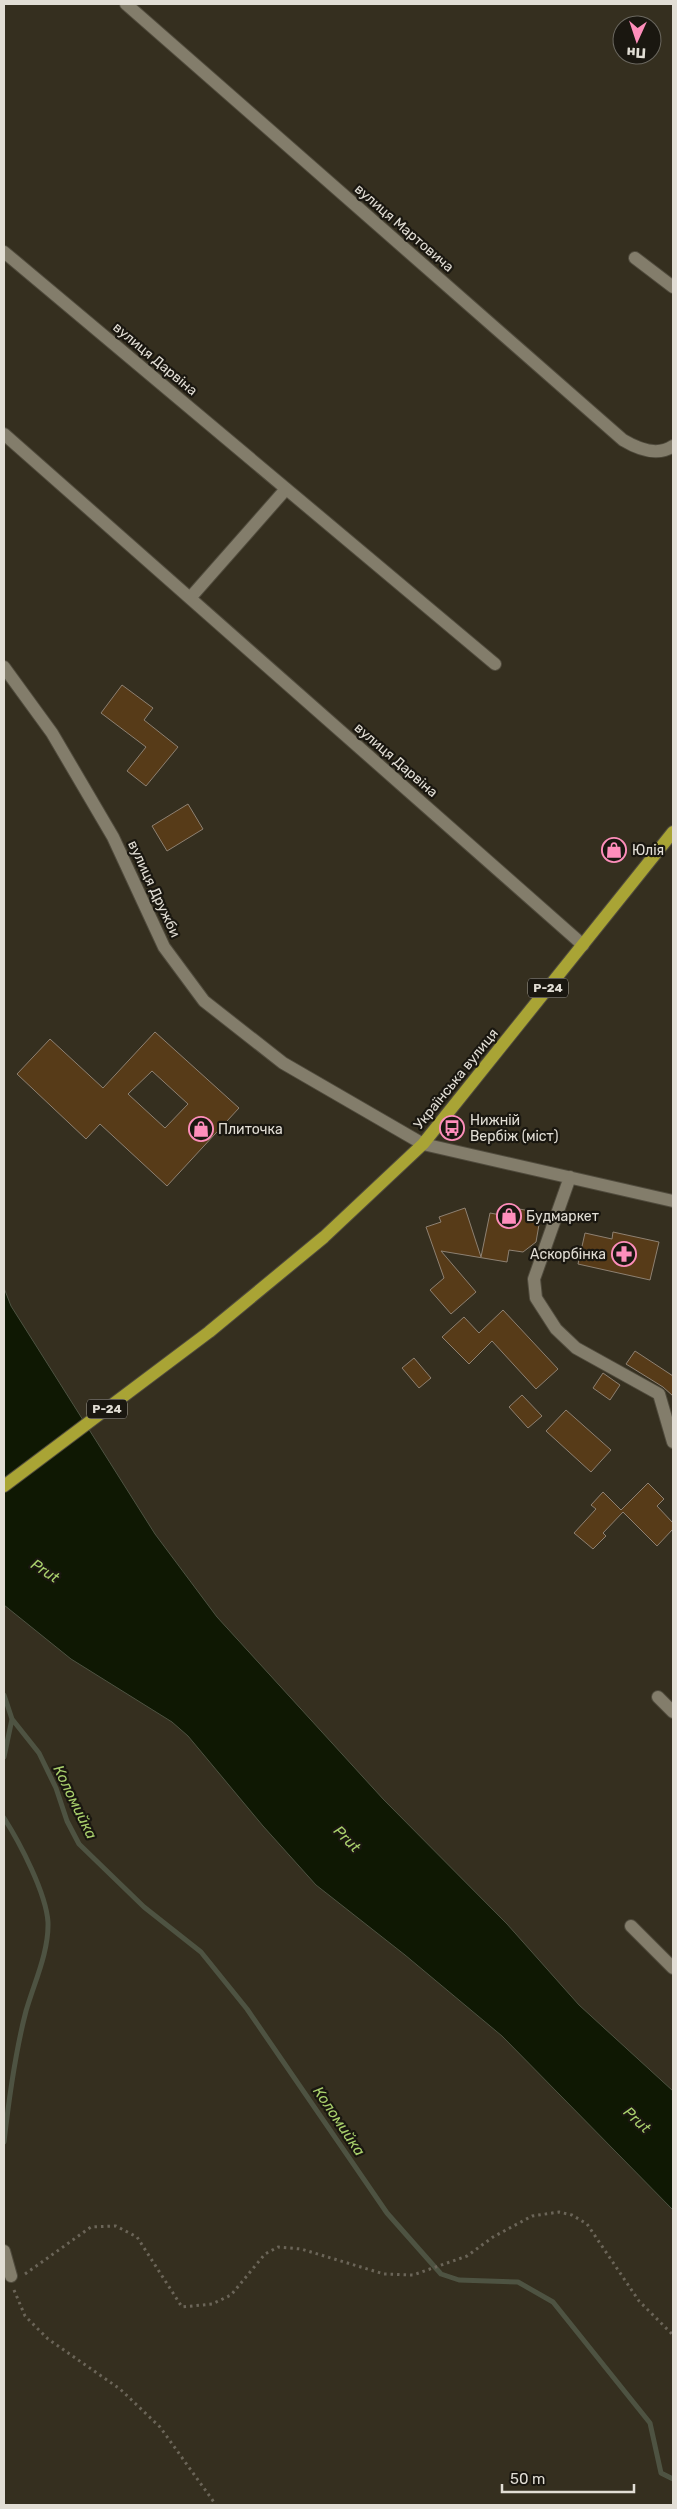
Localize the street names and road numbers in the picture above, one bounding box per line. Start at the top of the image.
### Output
street label: вулиця Мартовича [351,180,457,276]
street label: вулиця Дарвіна [109,319,201,399]
street label: вулиця Дарвіна [351,719,441,801]
street label: вулиця Дружби [124,838,184,940]
road number: Р-24 [528,978,568,998]
street label: Українська вулиця [410,1025,502,1133]
road number: Р-24 [87,1400,127,1418]

